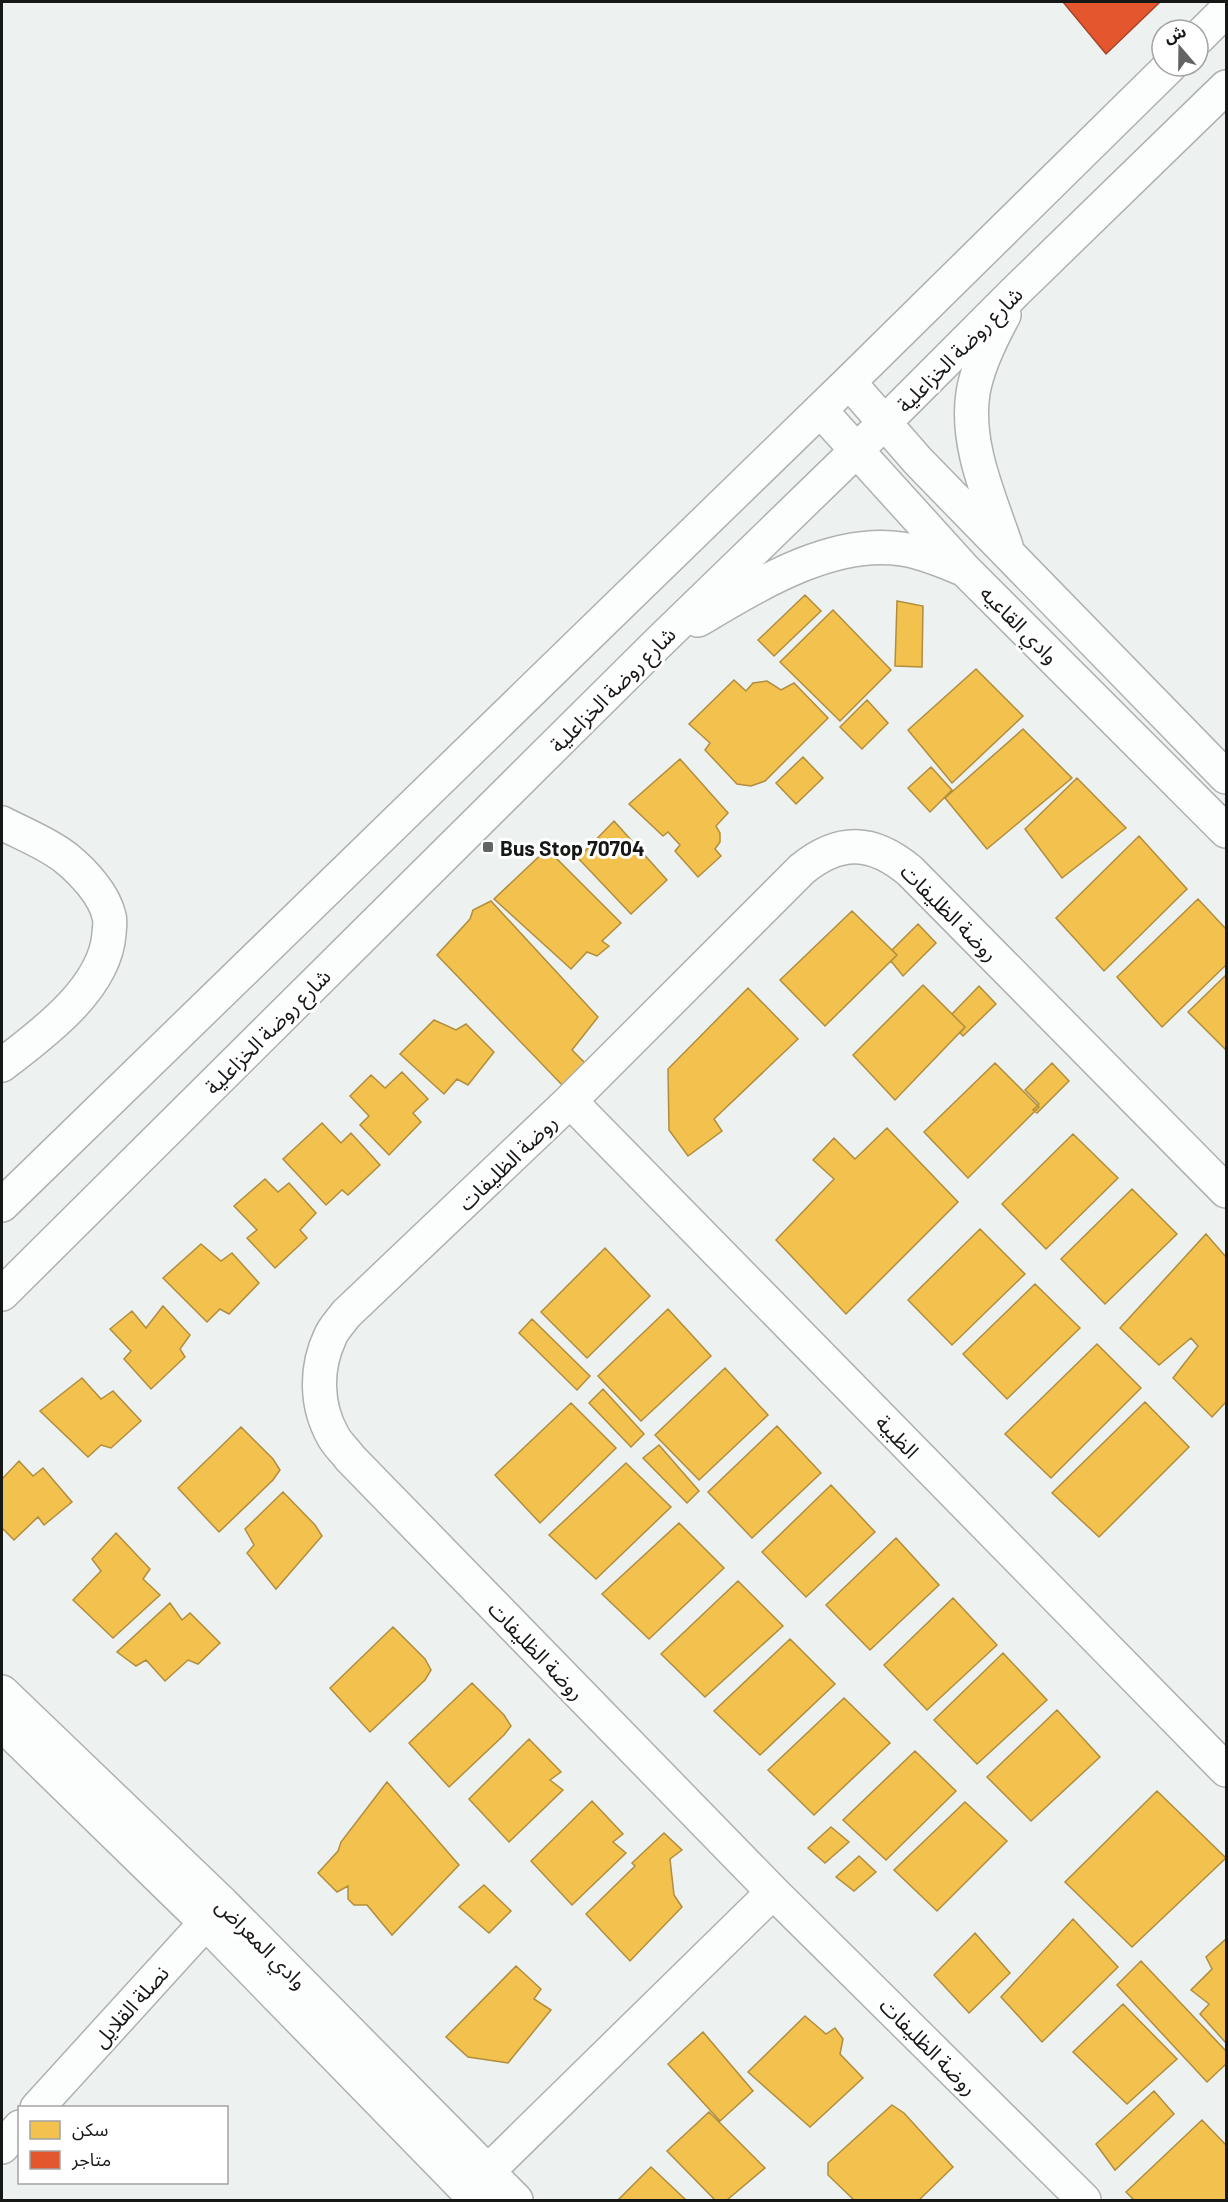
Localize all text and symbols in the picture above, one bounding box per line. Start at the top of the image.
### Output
north arrow [1150,18,1210,78]
text: ش [1161,21,1189,47]
street label: شارع روضة الخزاعلية [891,281,1030,420]
street label: وادي القاعيه [972,580,1064,672]
street label: شارع روضة الخزاعلية [544,621,683,760]
place label: Bus Stop 70704 [500,835,645,860]
marker: Bus Stop 70704 [481,840,495,854]
street label: روضة الظليفات [895,858,1004,967]
street label: شارع روضة الخزاعلية [199,963,338,1102]
street label: روضة الظليفات [453,1109,562,1216]
street label: الظبية [871,1409,925,1463]
street label: روضة الظليفات [483,1596,590,1705]
street label: وادي المعراض [208,1892,313,1997]
street label: نصلة القلايل [87,1960,174,2053]
street label: روضة الظليفات [874,1992,983,2101]
legend [18,2106,228,2184]
text: سكن [72,2118,108,2141]
text: متاجر [71,2148,111,2171]

